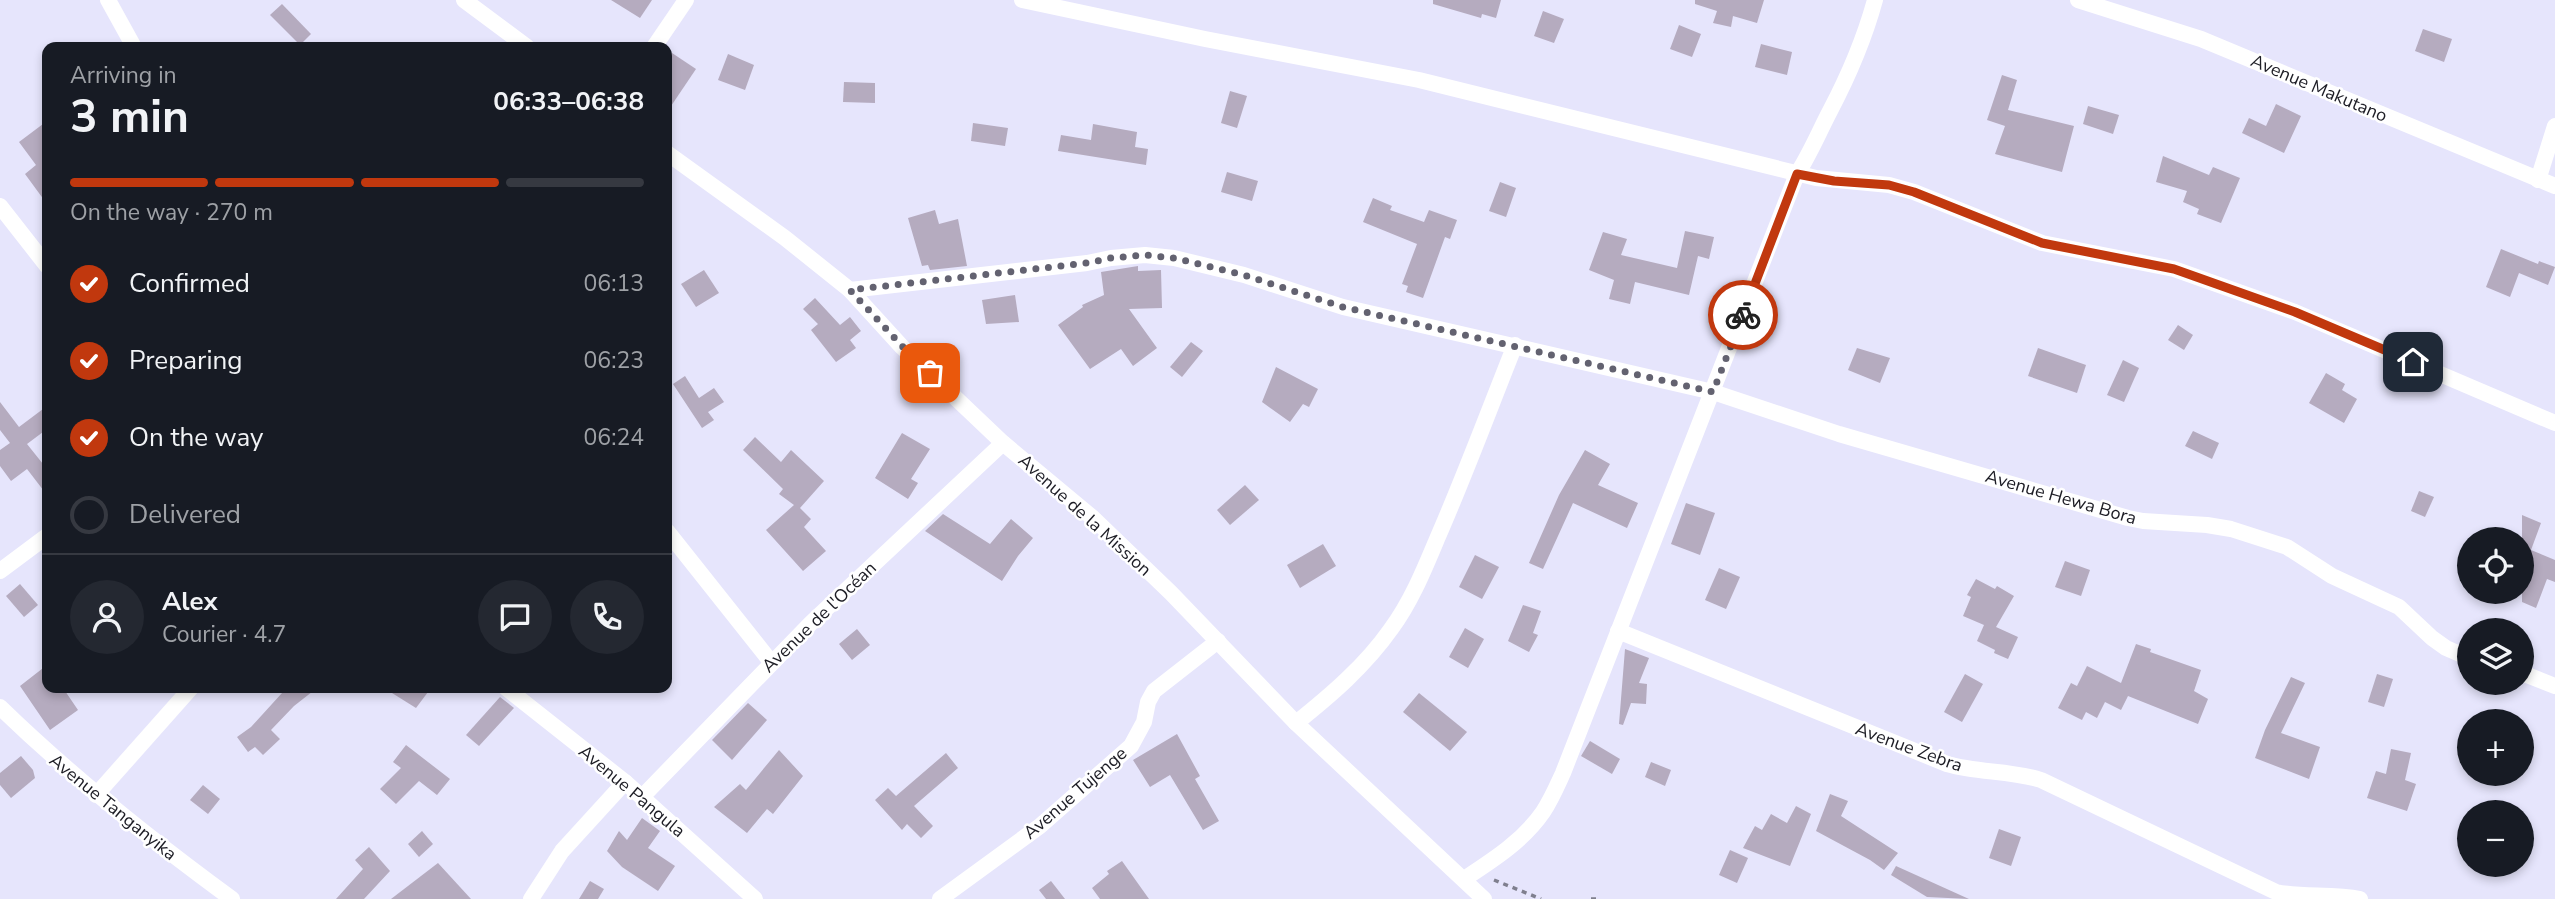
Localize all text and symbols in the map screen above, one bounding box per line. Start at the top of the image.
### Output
street label: Avenue Makutano [2247,48,2391,128]
text: Arriving in [70,60,177,91]
text: 06:33–06:38 [493,84,644,119]
text: 3 min [70,85,189,148]
text: On the way · 270 m [70,197,273,228]
icon: check [70,265,108,303]
text: Confirmed [129,266,250,301]
text: 06:13 [584,268,644,299]
courier [1708,280,1778,350]
icon: bike [1724,296,1762,334]
pin [2383,332,2443,392]
icon: check [70,342,108,380]
text: Preparing [129,343,242,378]
pin [900,343,960,403]
icon: home [2394,343,2432,381]
text: 06:23 [584,345,644,376]
icon: bag [911,354,949,392]
icon: check [70,419,108,457]
text: On the way [129,420,263,455]
text: 06:24 [584,422,644,453]
street label: Avenue de la Mission [1013,449,1157,581]
street label: Avenue Hewa Bora [1983,464,2139,530]
text: Delivered [129,497,241,532]
map controls [2457,527,2534,877]
button: locate [2457,527,2534,604]
street label: Avenue de l'Océan [757,556,881,678]
button: person [70,580,144,654]
button: chat [478,580,552,654]
button: phone [570,580,644,654]
text: Alex [162,584,218,619]
button: layers [2457,618,2534,695]
text: Courier · 4.7 [162,619,286,650]
button: + [2457,709,2534,786]
street label: Avenue Zebra [1852,717,1966,777]
street label: Avenue Pangula [574,739,690,843]
street label: Avenue Tujenge [1018,741,1132,845]
street label: Avenue Tanganyika [44,748,182,866]
button: − [2457,800,2534,877]

